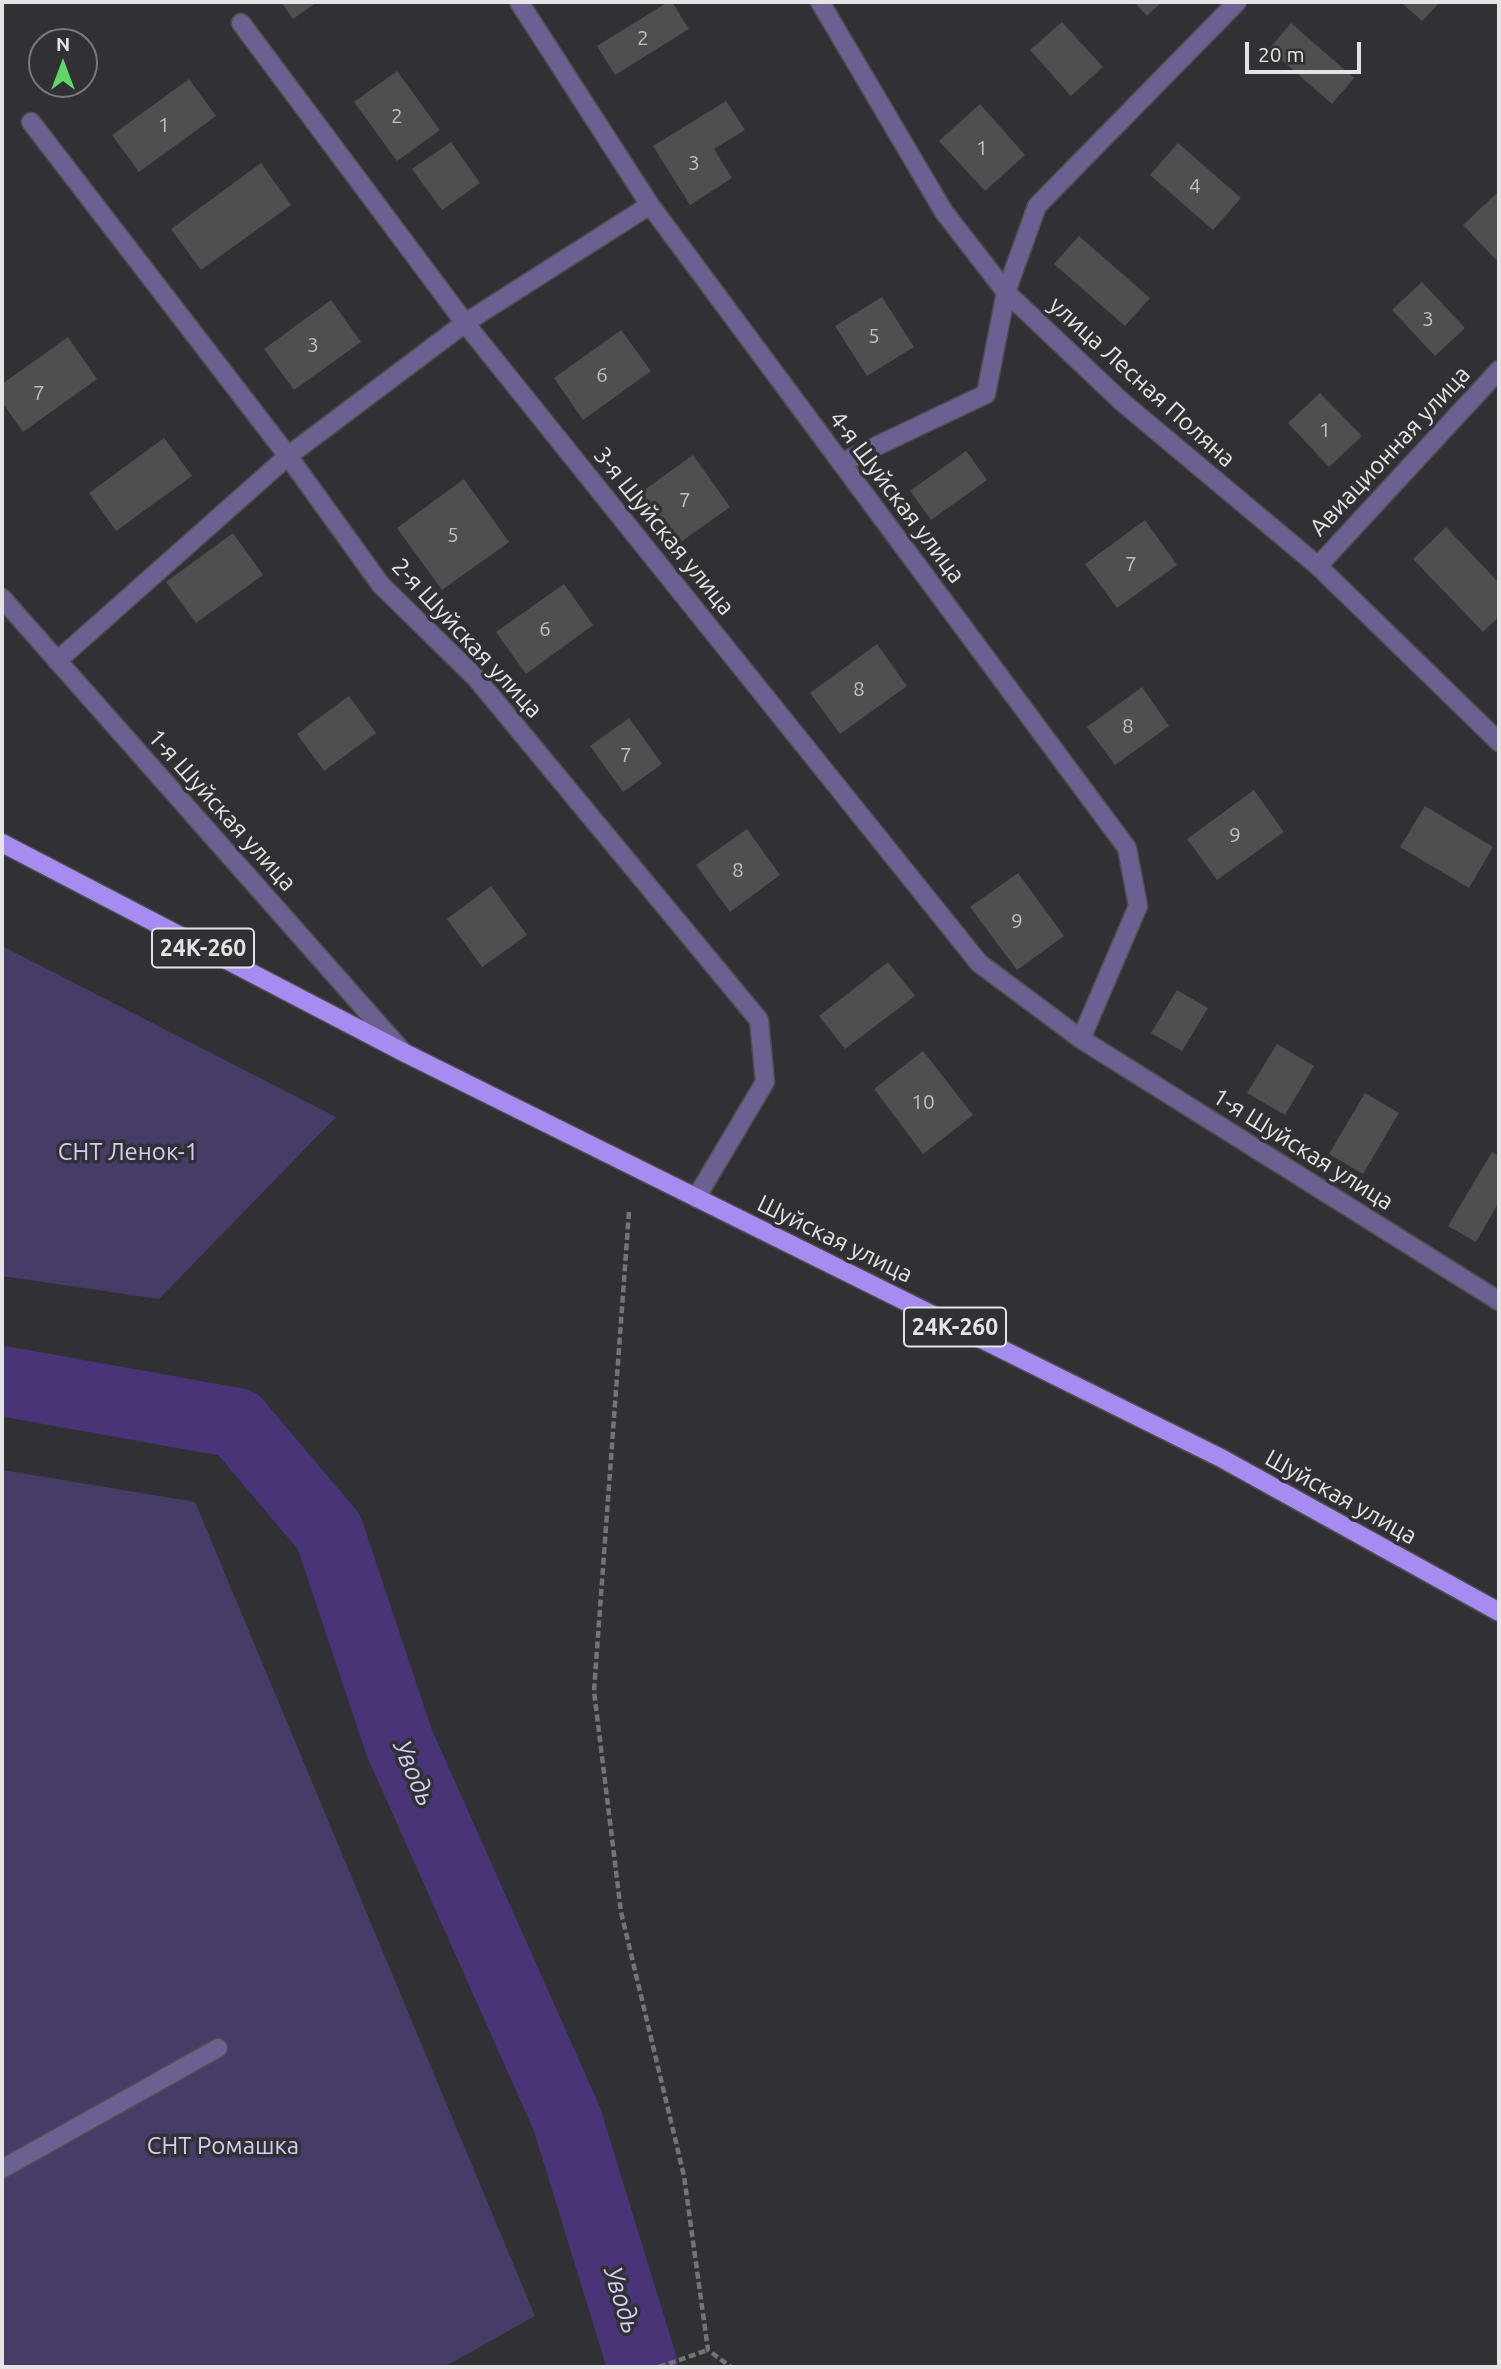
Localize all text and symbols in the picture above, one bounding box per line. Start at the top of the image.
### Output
house number: 2 [637,25,649,51]
north arrow [28,28,98,98]
scale bar [1249,28,1364,72]
text: N [56,33,70,55]
text: 20 m [1258,42,1305,66]
house number: 2 [391,103,403,129]
house number: 1 [158,112,170,138]
house number: 1 [976,135,988,161]
house number: 3 [688,150,700,176]
house number: 4 [1189,173,1201,199]
street label: улица Лесная Поляна [1043,291,1241,473]
house number: 3 [1422,306,1434,332]
house number: 5 [868,323,880,349]
house number: 3 [307,332,319,358]
street label: Авиационная улица [1304,360,1476,542]
house number: 6 [596,362,608,388]
house number: 7 [33,380,45,406]
street label: 4-я Шуйская улица [823,405,971,589]
house number: 1 [1319,417,1331,443]
street label: 3-я Шуйская улица [587,441,741,621]
house number: 7 [679,487,691,513]
house number: 5 [447,522,459,548]
house number: 7 [1125,551,1137,577]
street label: 2-я Шуйская улица [386,552,548,724]
house number: 6 [539,616,551,642]
house number: 8 [853,676,865,702]
house number: 8 [1122,713,1134,739]
street label: 1-я Шуйская улица [142,723,302,897]
house number: 7 [620,742,632,768]
house number: 9 [1229,822,1241,848]
house number: 8 [732,857,744,883]
house number: 9 [1011,908,1023,934]
road number: 24К-260 [152,928,254,967]
street label: 1-я Шуйская улица [1207,1082,1399,1216]
house number: 10 [911,1089,935,1115]
park label: СНТ Ленок-1 [58,1138,198,1166]
street label: Шуйская улица [753,1189,917,1289]
road number: 24К-260 [904,1308,1006,1346]
street label: Шуйская улица [1260,1443,1422,1551]
water label: Уводь [386,1735,442,1811]
park label: СНТ Ромашка [147,2132,299,2160]
water label: Уводь [597,2263,647,2337]

